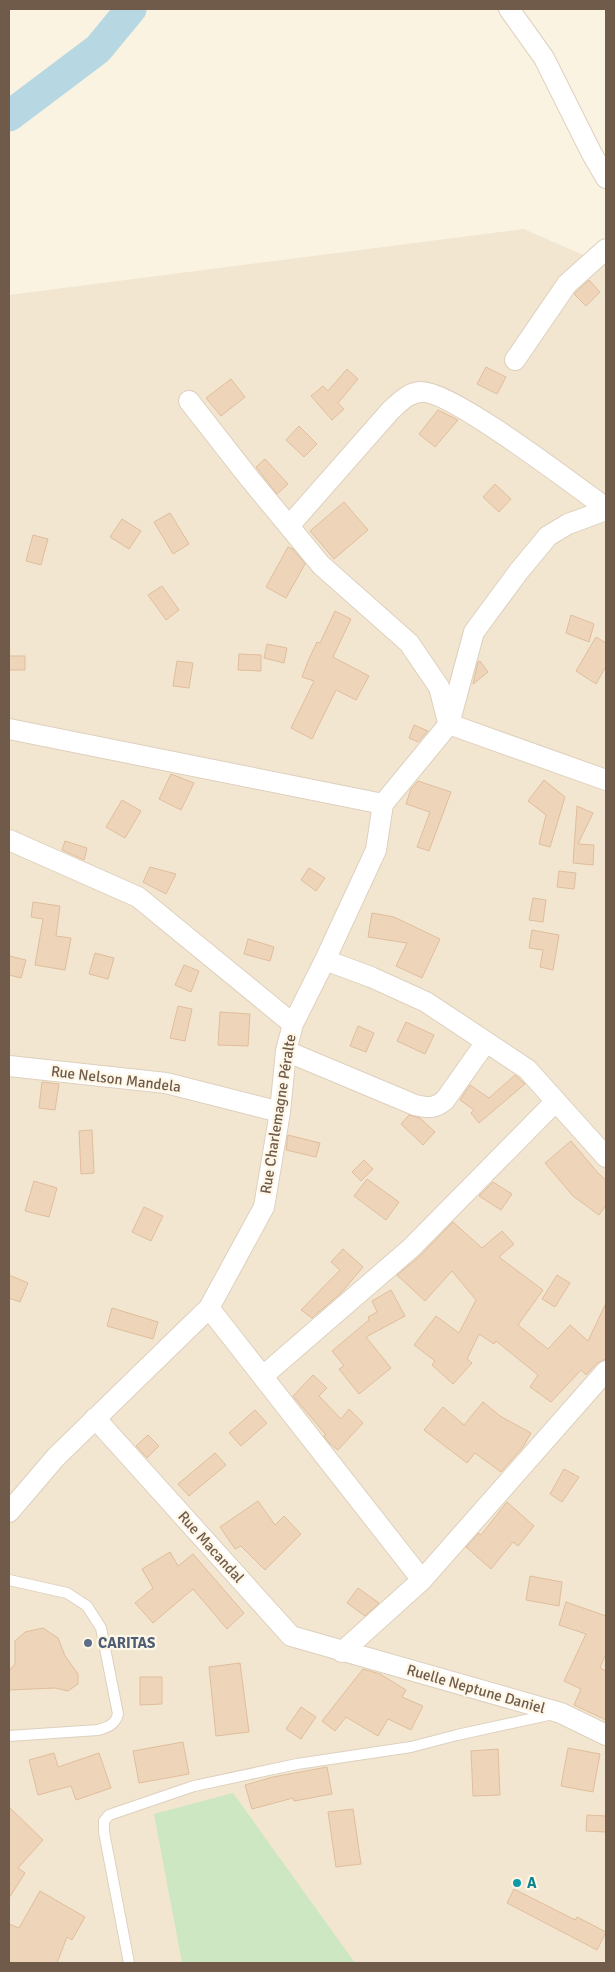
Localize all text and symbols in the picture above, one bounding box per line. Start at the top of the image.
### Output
street label: Rue Charlemagne Péralte [256,1033,300,1195]
street label: Rue Nelson Mandela [50,1062,182,1096]
street label: Rue Macandal [174,1507,248,1587]
place label: CARITAS [98,1634,155,1652]
marker: CARITAS [82,1637,94,1649]
street label: Ruelle Neptune Daniel [405,1661,547,1717]
place label: A [527,1874,537,1892]
marker: A [511,1877,523,1889]

